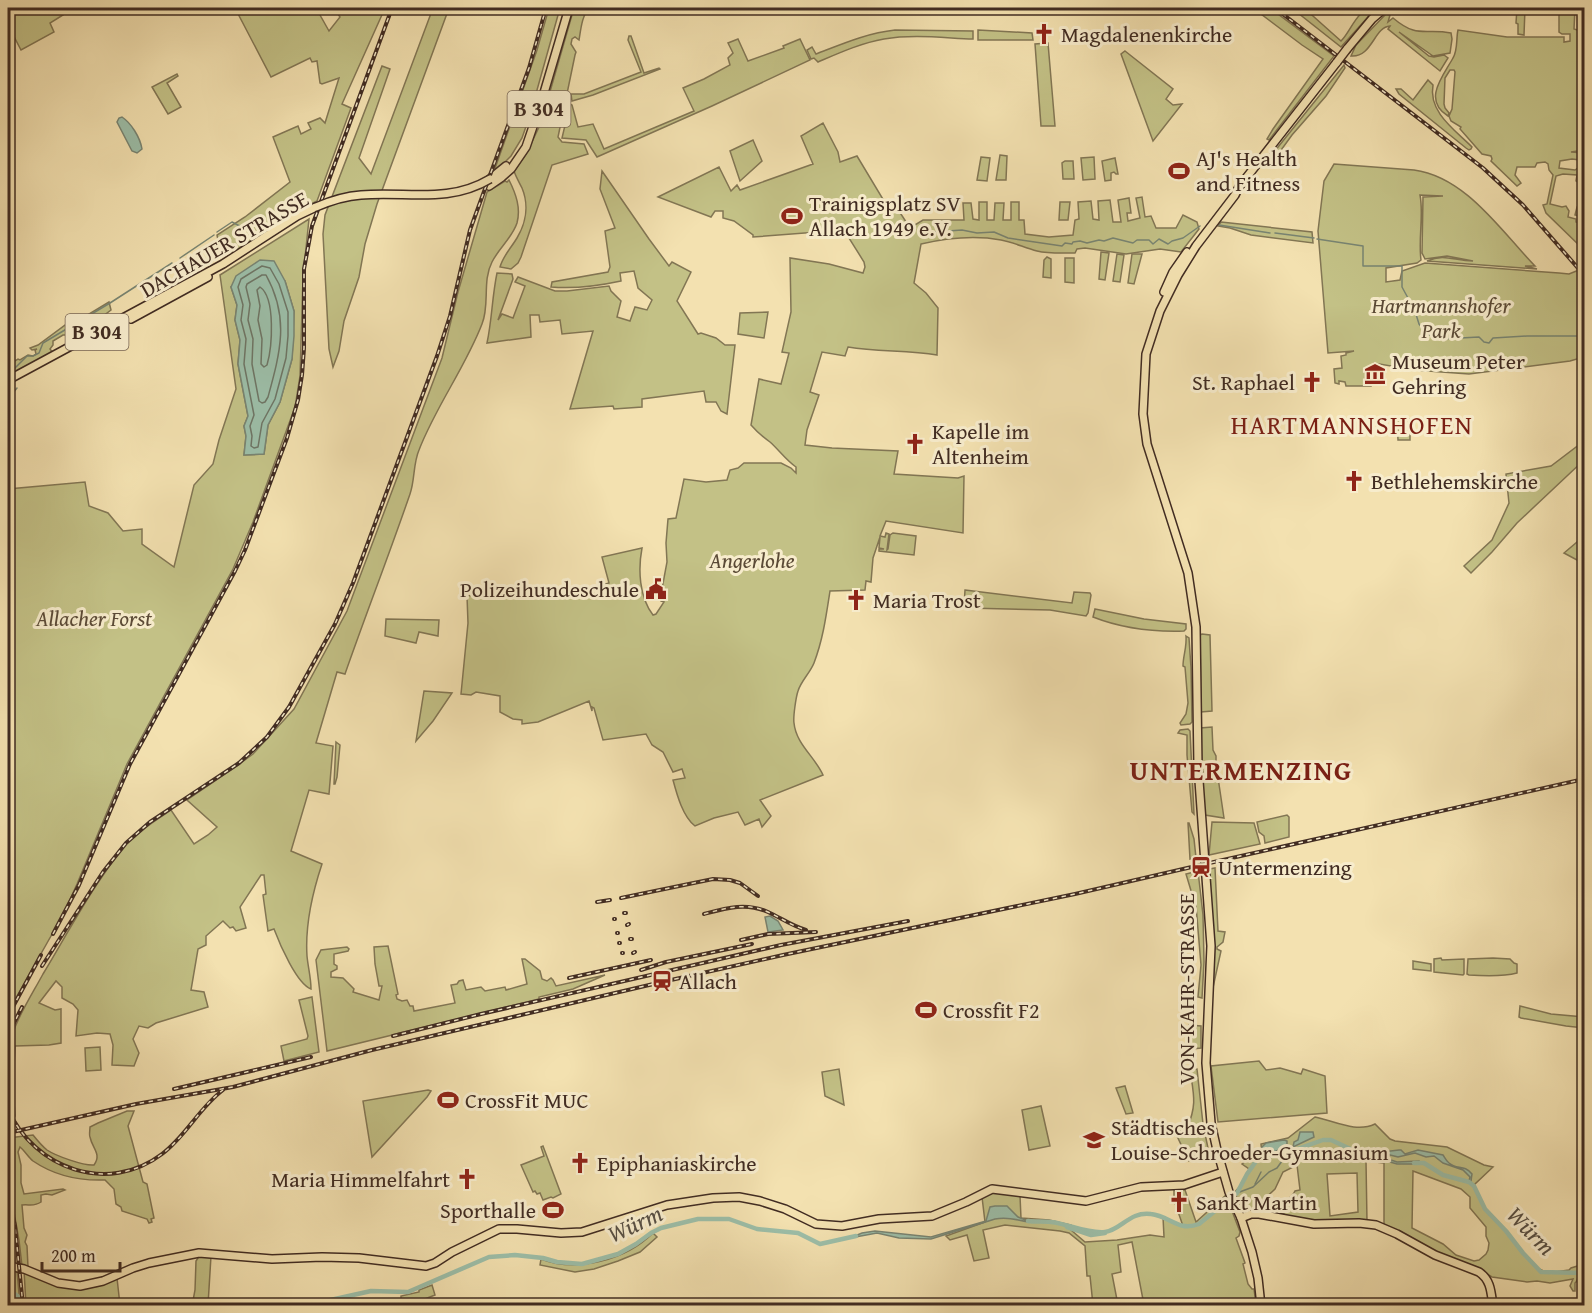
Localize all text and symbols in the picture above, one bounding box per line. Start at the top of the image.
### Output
place label: Magdalenenkirche [1061,18,1232,50]
church icon: Magdalenenkirche [1032,22,1056,46]
road number: B 304 [508,91,570,127]
place label: AJ's Health and Fitness [1196,142,1300,199]
sports icon: AJ's Health and Fitness [1167,159,1191,183]
street label: DACHAUER STRASSE [134,183,314,305]
place label: Trainigsplatz SV Allach 1949 e.V. [809,187,961,244]
sports icon: Trainigsplatz SV Allach 1949 e.V. [780,204,804,228]
park label: Hartmannshofer Park [1370,289,1511,346]
road number: B 304 [66,314,128,350]
place label: Museum Peter Gehring [1392,345,1525,402]
museum icon: Museum Peter Gehring [1363,362,1387,386]
place label: St. Raphael [1192,366,1295,398]
church icon: St. Raphael [1300,370,1324,394]
district label: HARTMANNSHOFEN [1231,405,1473,444]
place label: Kapelle im Altenheim [932,415,1029,472]
church icon: Kapelle im Altenheim [903,432,927,456]
place label: Bethlehemskirche [1371,465,1538,497]
church icon: Bethlehemskirche [1342,469,1366,493]
park label: Angerlohe [708,544,795,576]
place label: Polizeihundeschule [460,573,639,605]
public building icon: Polizeihundeschule [644,577,668,601]
place label: Maria Trost [873,584,981,616]
church icon: Maria Trost [844,588,868,612]
park label: Allacher Forst [35,602,153,634]
district label: UNTERMENZING [1130,749,1352,790]
place label: Untermenzing [1218,851,1352,883]
station icon: Untermenzing [1189,855,1213,879]
street label: VON-KAHR-STRASSE [1170,893,1202,1085]
place label: Allach [679,965,738,997]
station icon: Allach [650,969,674,993]
place label: Crossfit F2 [943,994,1040,1026]
sports icon: Crossfit F2 [914,998,938,1022]
place label: CrossFit MUC [465,1084,588,1116]
sports icon: CrossFit MUC [436,1088,460,1112]
place label: Städtisches Louise-Schroeder-Gymnasium [1111,1111,1389,1168]
school or university icon: Städtisches Louise-Schroeder-Gymnasium [1082,1128,1106,1152]
place label: Epiphaniaskirche [597,1147,757,1179]
church icon: Epiphaniaskirche [568,1151,592,1175]
place label: Maria Himmelfahrt [271,1163,450,1195]
church icon: Maria Himmelfahrt [455,1167,479,1191]
place label: Sankt Martin [1196,1186,1318,1218]
church icon: Sankt Martin [1167,1190,1191,1214]
place label: Sporthalle [440,1194,536,1226]
water label: Würm [601,1196,668,1252]
sports icon: Sporthalle [541,1198,565,1222]
water label: Würm [1499,1198,1564,1263]
scale bar [42,1235,120,1273]
text: 200 m [51,1242,96,1269]

